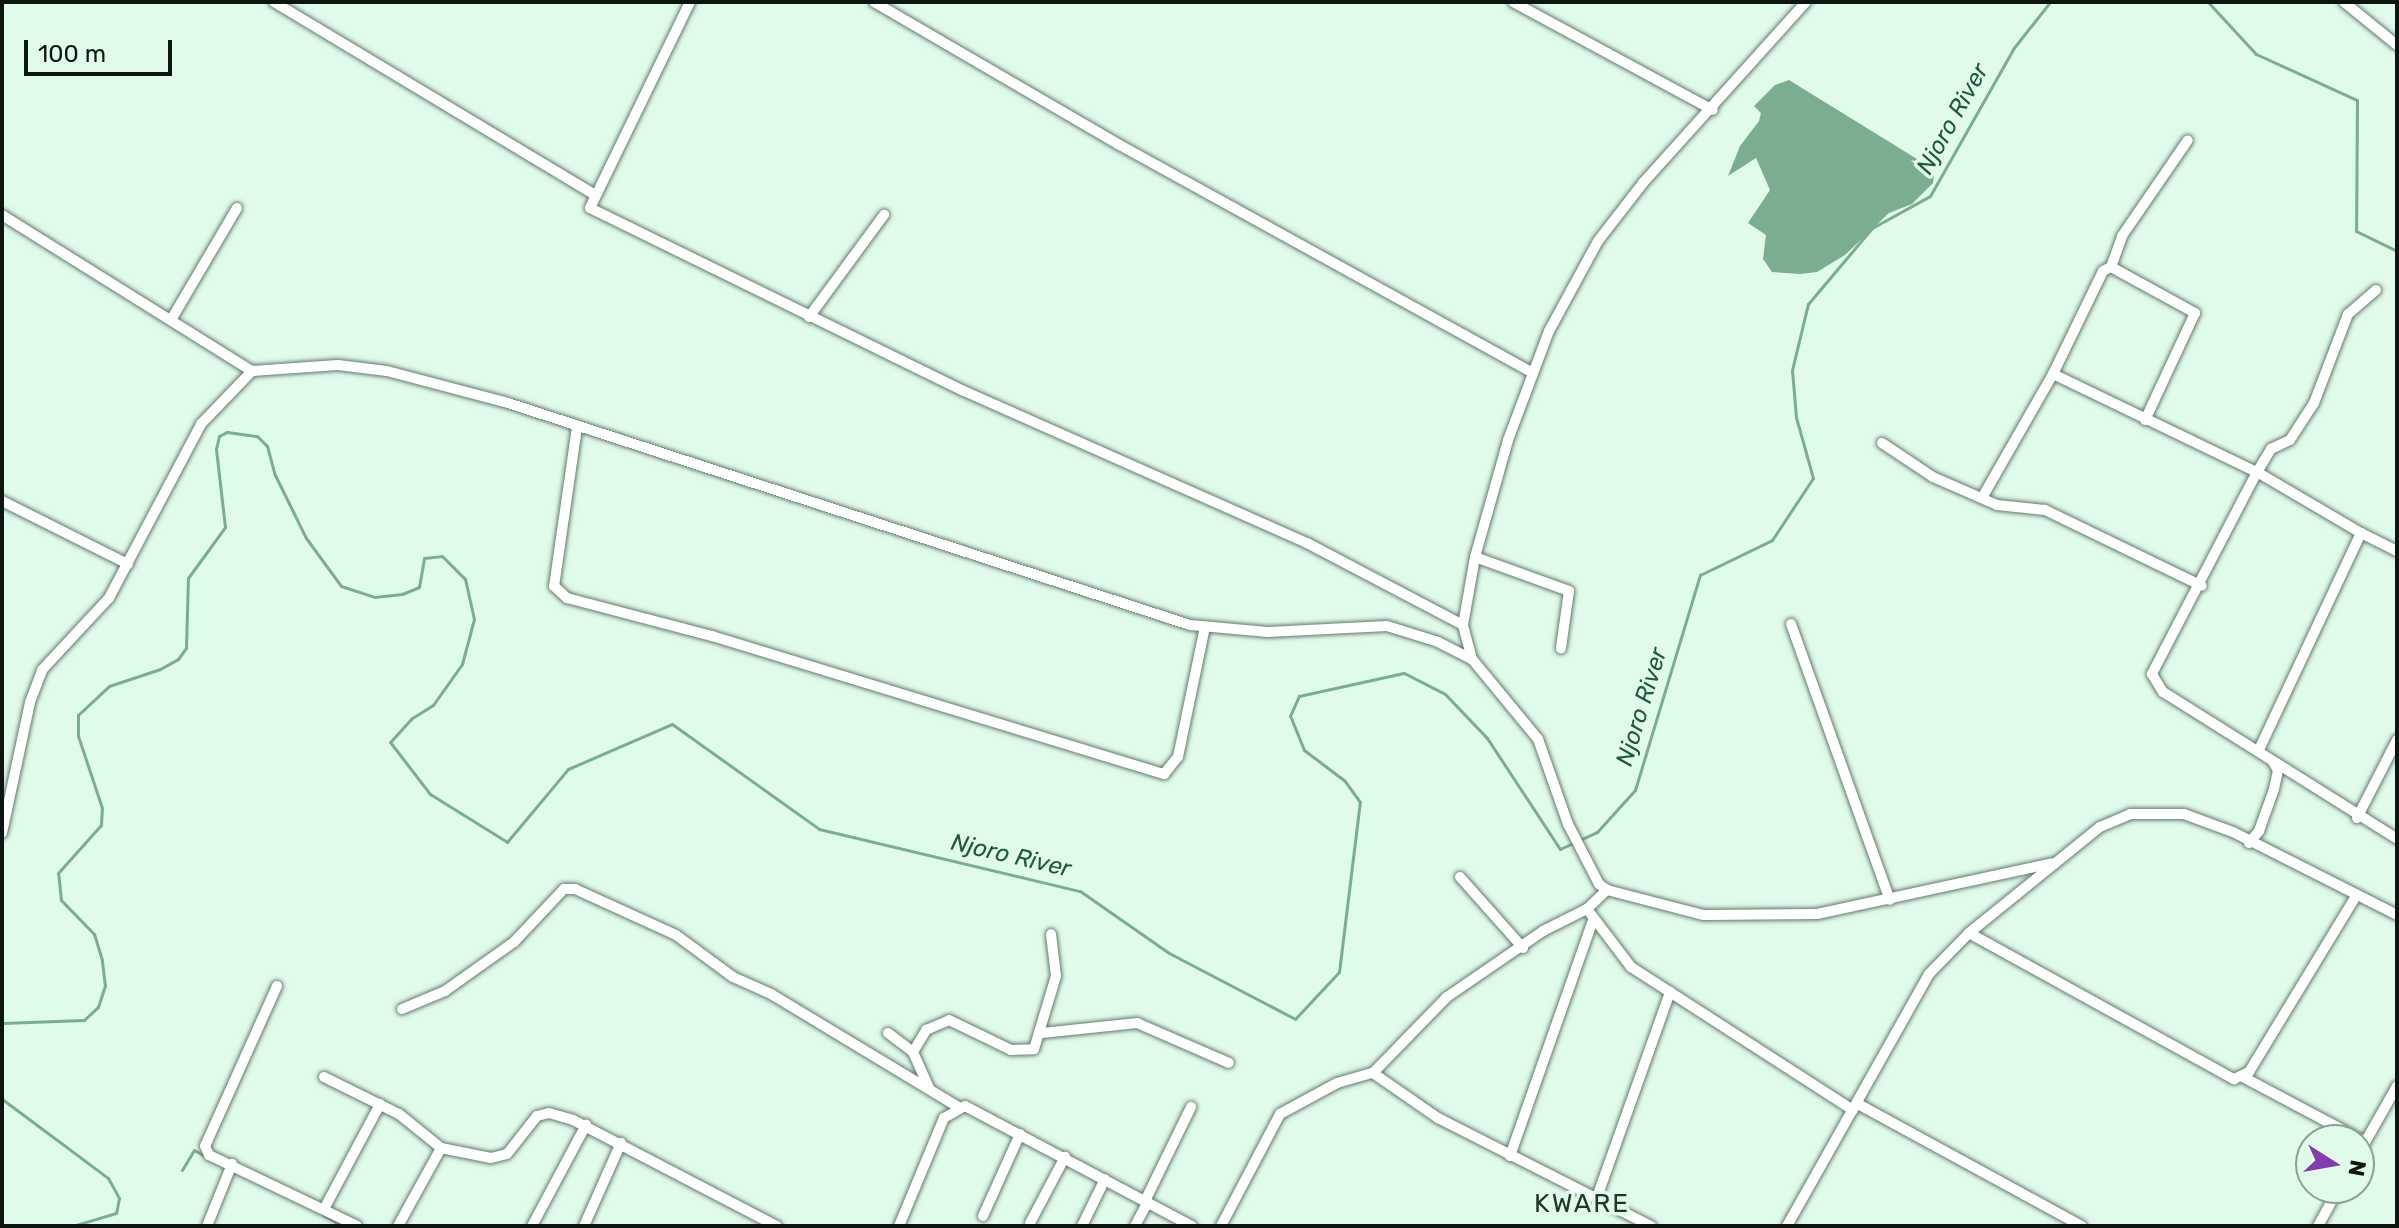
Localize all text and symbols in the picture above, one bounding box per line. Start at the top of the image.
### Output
scale bar [28,24,176,74]
text: 100 m [38,40,106,68]
water label: Njoro River [1911,59,1995,179]
water label: Njoro River [1610,644,1674,770]
water label: Njoro River [948,828,1074,884]
north arrow [2295,1124,2375,1204]
text: N [2342,1158,2372,1179]
district label: KWARE [1534,1188,1630,1220]

